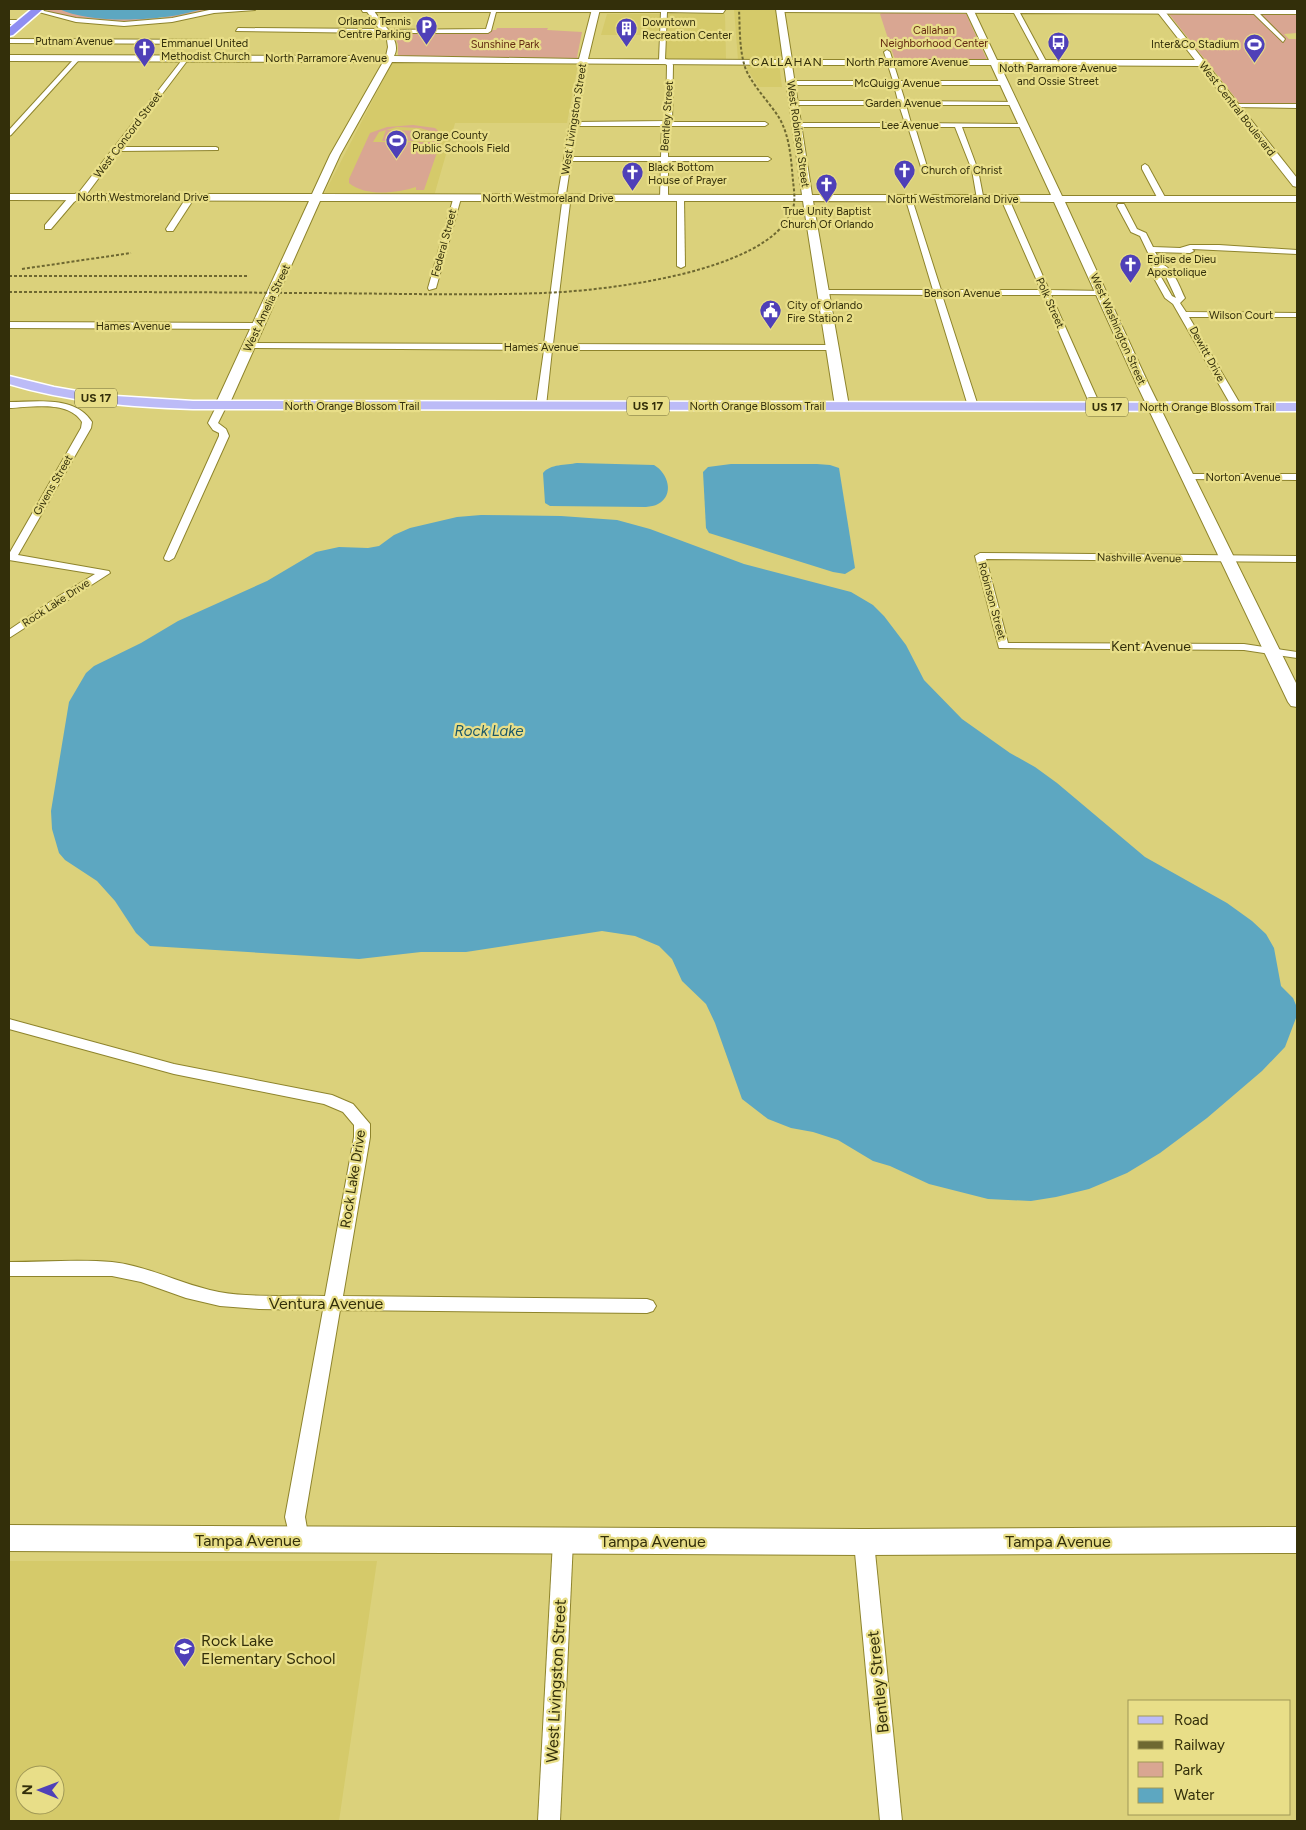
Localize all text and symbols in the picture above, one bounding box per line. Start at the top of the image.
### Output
place label: Orlando Tennis Centre Parking [338,15,411,41]
parking icon: Orlando Tennis Centre Parking [415,15,439,46]
building icon: Downtown Recreation Center [614,16,638,47]
place label: Downtown Recreation Center [642,16,732,42]
park label: Callahan Neighborhood Center [880,24,988,50]
bus stop icon: Noth Parramore Avenue and Ossie Street [1046,30,1070,61]
sports icon: Inter&Co Stadium [1243,32,1267,63]
street label: Putnam Avenue [35,35,113,48]
church icon: Emmanuel United Methodist Church [133,37,157,68]
place label: Emmanuel United Methodist Church [161,37,250,63]
park label: Sunshine Park [471,38,540,51]
place label: Inter&Co Stadium [1151,38,1239,51]
street label: North Parramore Avenue [265,52,387,65]
district label: CALLAHAN [751,55,823,69]
street label: North Parramore Avenue [846,56,968,69]
street label: West Central Boulevard [1196,59,1278,159]
street label: West Livingston Street [559,62,589,176]
place label: Noth Parramore Avenue and Ossie Street [999,62,1117,88]
street label: McQuigg Avenue [854,77,940,90]
street label: Bentley Street [658,80,676,152]
street label: West Robinson Street [784,80,812,188]
street label: West Concord Street [91,89,165,181]
street label: Garden Avenue [865,97,941,110]
street label: Lee Avenue [881,119,939,132]
sports icon: Orange County Public Schools Field [384,129,408,160]
place label: Orange County Public Schools Field [412,129,510,155]
church icon: Church of Christ [893,158,917,189]
church icon: Black Bottom House of Prayer [620,161,644,192]
place label: Black Bottom House of Prayer [648,161,727,187]
place label: Church of Christ [921,164,1003,177]
church icon: True Unity Baptist Church Of Orlando [815,173,839,204]
street label: North Westmoreland Drive [77,191,209,204]
street label: North Westmoreland Drive [482,192,614,205]
street label: North Westmoreland Drive [887,193,1019,206]
place label: True Unity Baptist Church Of Orlando [780,205,874,231]
street label: Federal Street [429,208,459,278]
church icon: Eglise de Dieu Apostolique [1119,253,1143,284]
place label: Eglise de Dieu Apostolique [1147,253,1216,279]
street label: West Amelia Street [241,262,293,354]
street label: West Washington Street [1088,271,1148,387]
street label: Polk Street [1033,276,1067,330]
street label: Benson Avenue [924,287,1000,300]
public building icon: City of Orlando Fire Station 2 [759,299,783,330]
place label: City of Orlando Fire Station 2 [787,299,863,325]
street label: Wilson Court [1209,309,1273,322]
street label: Hames Avenue [96,320,170,333]
street label: Dewitt Drive [1187,324,1227,384]
street label: Hames Avenue [504,341,578,354]
road number: US 17 [75,388,117,408]
road number: US 17 [627,396,669,416]
road number: US 17 [1086,398,1128,417]
street label: North Orange Blossom Trail [285,400,419,413]
street label: North Orange Blossom Trail [690,400,824,413]
street label: North Orange Blossom Trail [1140,401,1274,414]
street label: Givens Street [31,453,75,517]
street label: Norton Avenue [1205,471,1281,484]
street label: Nashville Avenue [1097,551,1181,565]
street label: Robinson Street [975,561,1009,641]
street label: Rock Lake Drive [20,576,92,630]
street label: Kent Avenue [1111,638,1191,655]
water label: Rock Lake [454,722,524,740]
street label: Rock Lake Drive [337,1128,369,1229]
street label: Ventura Avenue [269,1294,384,1313]
street label: Tampa Avenue [195,1531,301,1550]
street label: Tampa Avenue [600,1532,706,1551]
street label: Tampa Avenue [1005,1532,1111,1551]
street label: West Livingston Street [542,1599,570,1763]
street label: Bentley Street [863,1630,893,1734]
place label: Rock Lake Elementary School [201,1631,335,1668]
school or university icon: Rock Lake Elementary School [173,1637,197,1668]
legend [1128,1700,1291,1815]
text: Road [1174,1711,1209,1729]
text: Railway [1174,1736,1225,1754]
text: Park [1174,1761,1203,1779]
north arrow [15,1765,65,1815]
text: N [19,1784,36,1795]
text: Water [1174,1786,1214,1804]

